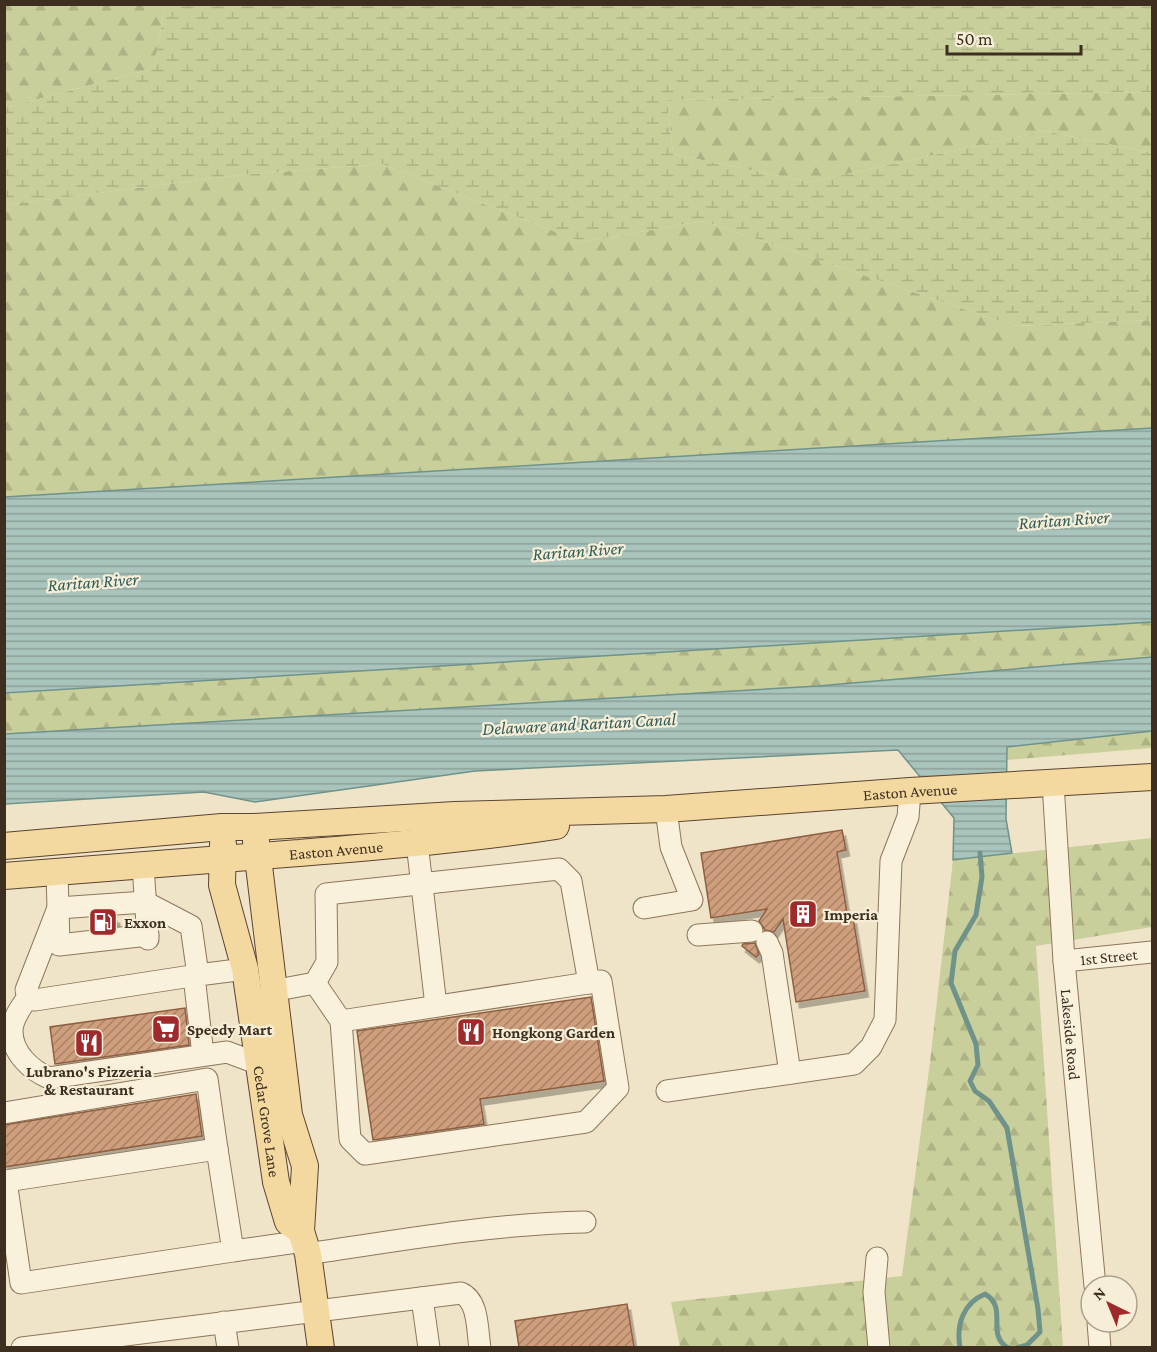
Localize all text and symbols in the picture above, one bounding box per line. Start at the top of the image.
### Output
scale bar [947,18,1080,56]
text: 50 m [956,29,993,49]
water label: Raritan River [1018,507,1111,533]
water label: Raritan River [532,538,625,564]
water label: Raritan River [47,569,140,595]
water label: Delaware and Raritan Canal [482,709,677,739]
street label: Easton Avenue [862,780,958,803]
street label: Easton Avenue [288,838,384,863]
building icon: Imperia [787,898,819,930]
fuel station icon: Exxon [87,906,119,938]
place label: Imperia [824,906,878,923]
place label: Exxon [124,914,166,931]
street label: 1st Street [1079,945,1139,968]
street label: Lakeside Road [1058,988,1083,1081]
supermarket icon: Speedy Mart [150,1013,182,1045]
restaurant icon: Hongkong Garden [455,1016,487,1048]
place label: Speedy Mart [187,1021,272,1038]
place label: Hongkong Garden [492,1024,615,1041]
restaurant icon: Lubrano's Pizzeria & Restaurant [73,1027,105,1059]
place label: Lubrano's Pizzeria & Restaurant [26,1063,152,1098]
street label: Cedar Grove Lane [250,1064,283,1178]
north arrow [1079,1274,1139,1334]
text: N [1089,1283,1109,1303]

